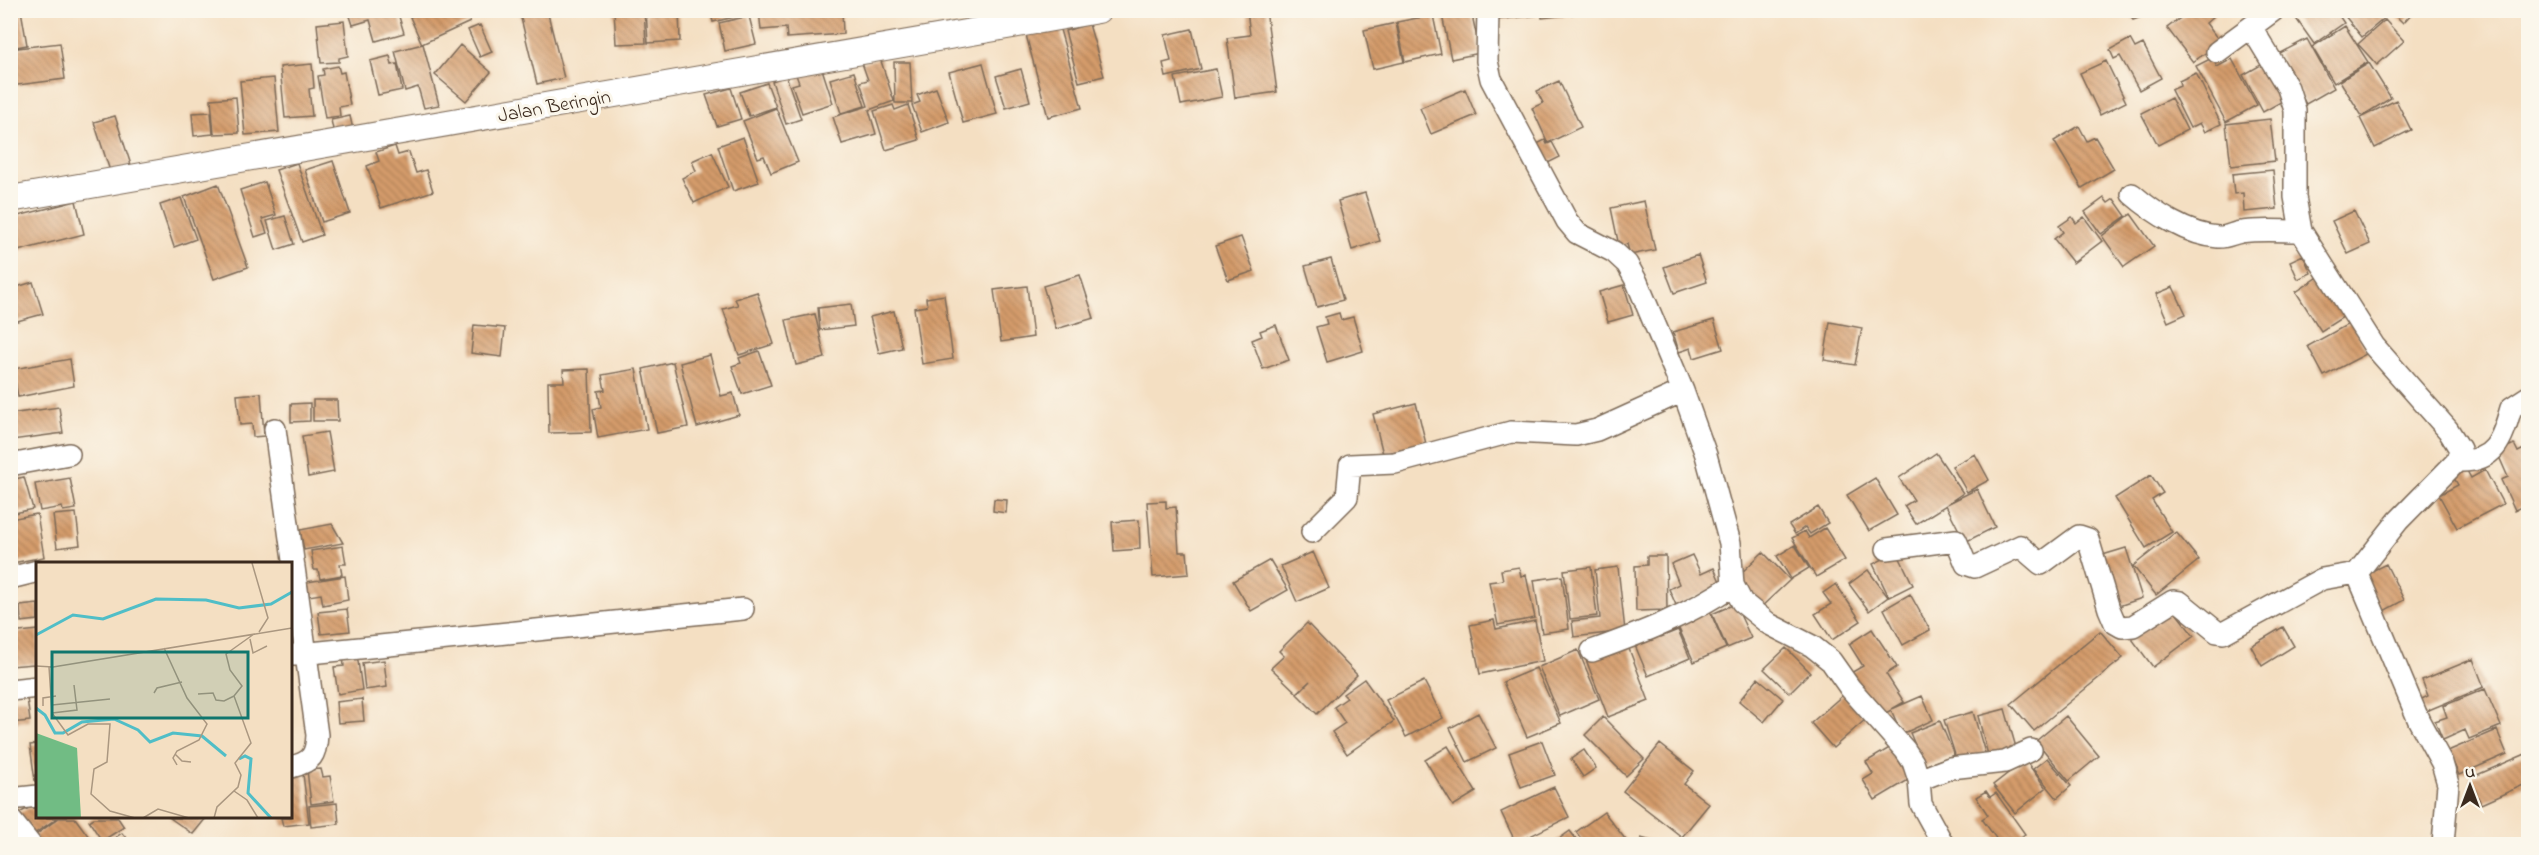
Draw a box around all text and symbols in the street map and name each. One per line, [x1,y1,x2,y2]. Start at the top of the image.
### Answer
street label: Jalan Beringin [496,83,613,133]
inset map [36,562,292,819]
north arrow [2440,756,2500,816]
text: U [2465,761,2475,785]

